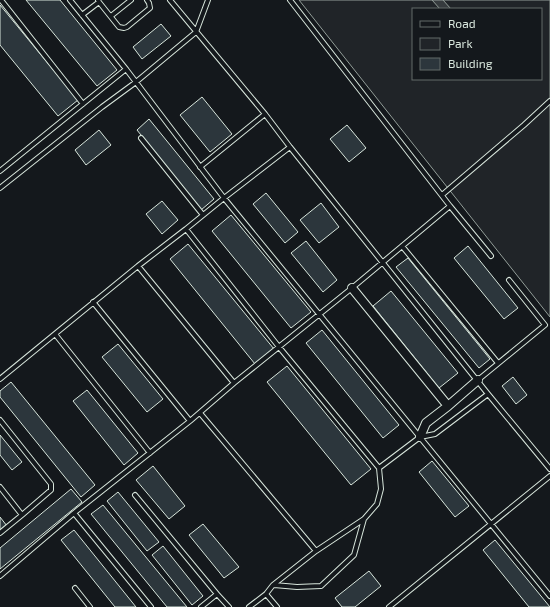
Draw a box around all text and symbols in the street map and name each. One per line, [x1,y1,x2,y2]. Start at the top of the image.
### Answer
legend [412,8,542,80]
text: Road [448,16,476,30]
text: Park [448,36,473,50]
text: Building [448,56,493,70]

